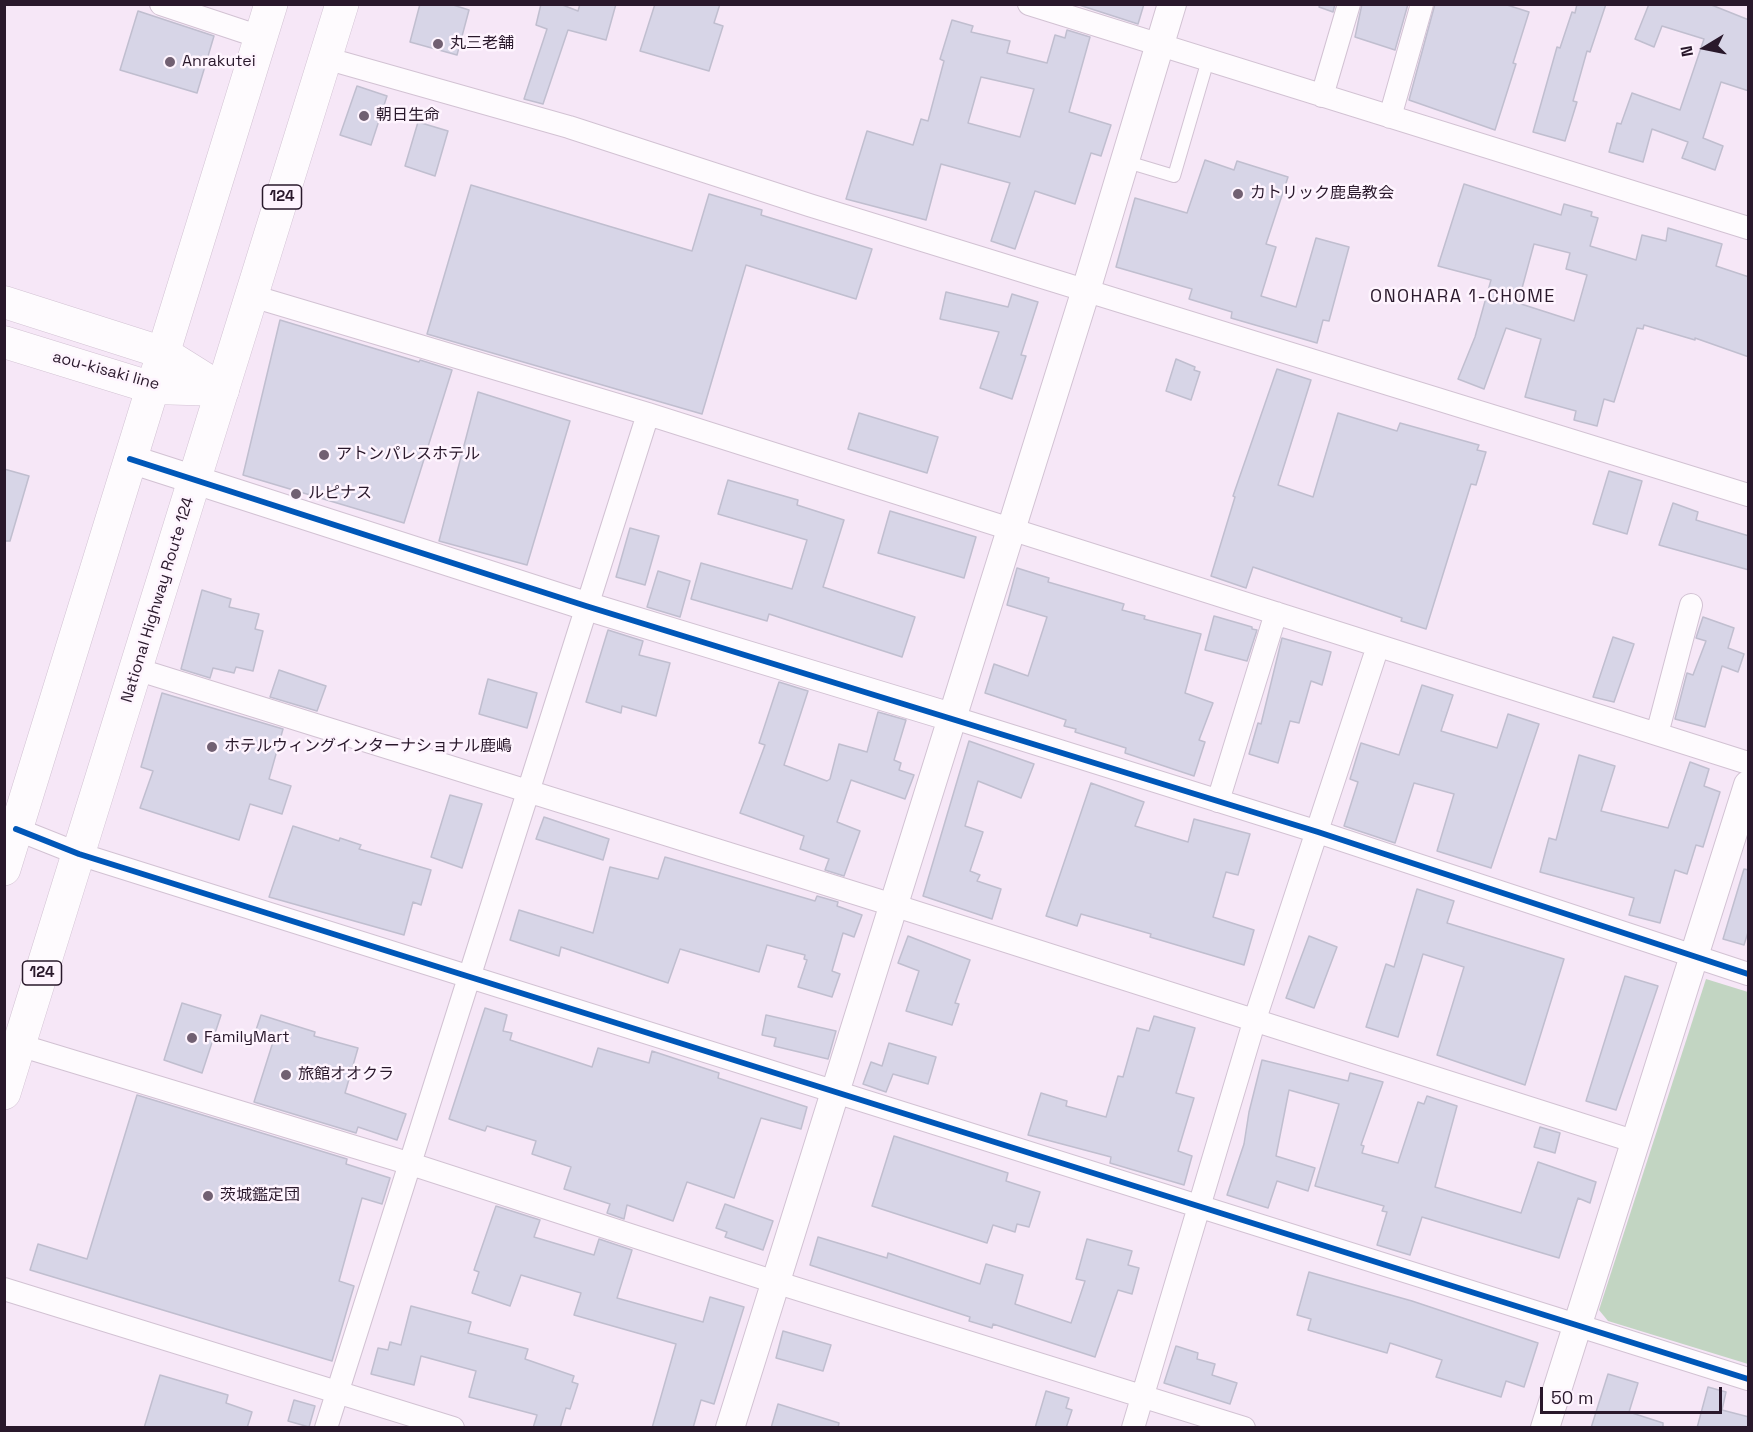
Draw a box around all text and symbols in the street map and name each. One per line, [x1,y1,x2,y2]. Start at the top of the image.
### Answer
north arrow [1675,18,1735,78]
place label: 丸三老舗 [450,34,514,54]
marker: 丸三老舗 [431,37,445,51]
text: N [1676,44,1698,58]
place label: Anrakutei [182,52,256,72]
marker: Anrakutei [163,55,177,69]
place label: 朝日生命 [376,106,440,126]
marker: 朝日生命 [357,109,371,123]
place label: カトリック鹿島教会 [1250,184,1394,204]
road number: 124 [262,185,302,209]
marker: カトリック鹿島教会 [1231,187,1245,201]
district label: ONOHARA 1-CHOME [1370,286,1556,308]
street label: aou-kisaki line [50,348,162,394]
place label: アトンパレスホテル [336,445,480,465]
marker: アトンパレスホテル [317,448,331,462]
place label: ルピナス [308,484,372,504]
marker: ルピナス [289,487,303,501]
street label: National Highway Route 124 [118,495,198,705]
place label: ホテルウィングインターナショナル鹿嶋 [224,737,512,757]
marker: ホテルウィングインターナショナル鹿嶋 [205,740,219,754]
road number: 124 [22,961,62,985]
place label: FamilyMart [204,1028,290,1048]
marker: FamilyMart [185,1031,199,1045]
place label: 旅館オオクラ [298,1065,394,1085]
marker: 旅館オオクラ [279,1068,293,1082]
place label: 茨城鑑定団 [220,1186,300,1206]
marker: 茨城鑑定団 [201,1189,215,1203]
scale bar [1543,1375,1724,1413]
text: 50 m [1551,1386,1593,1409]

